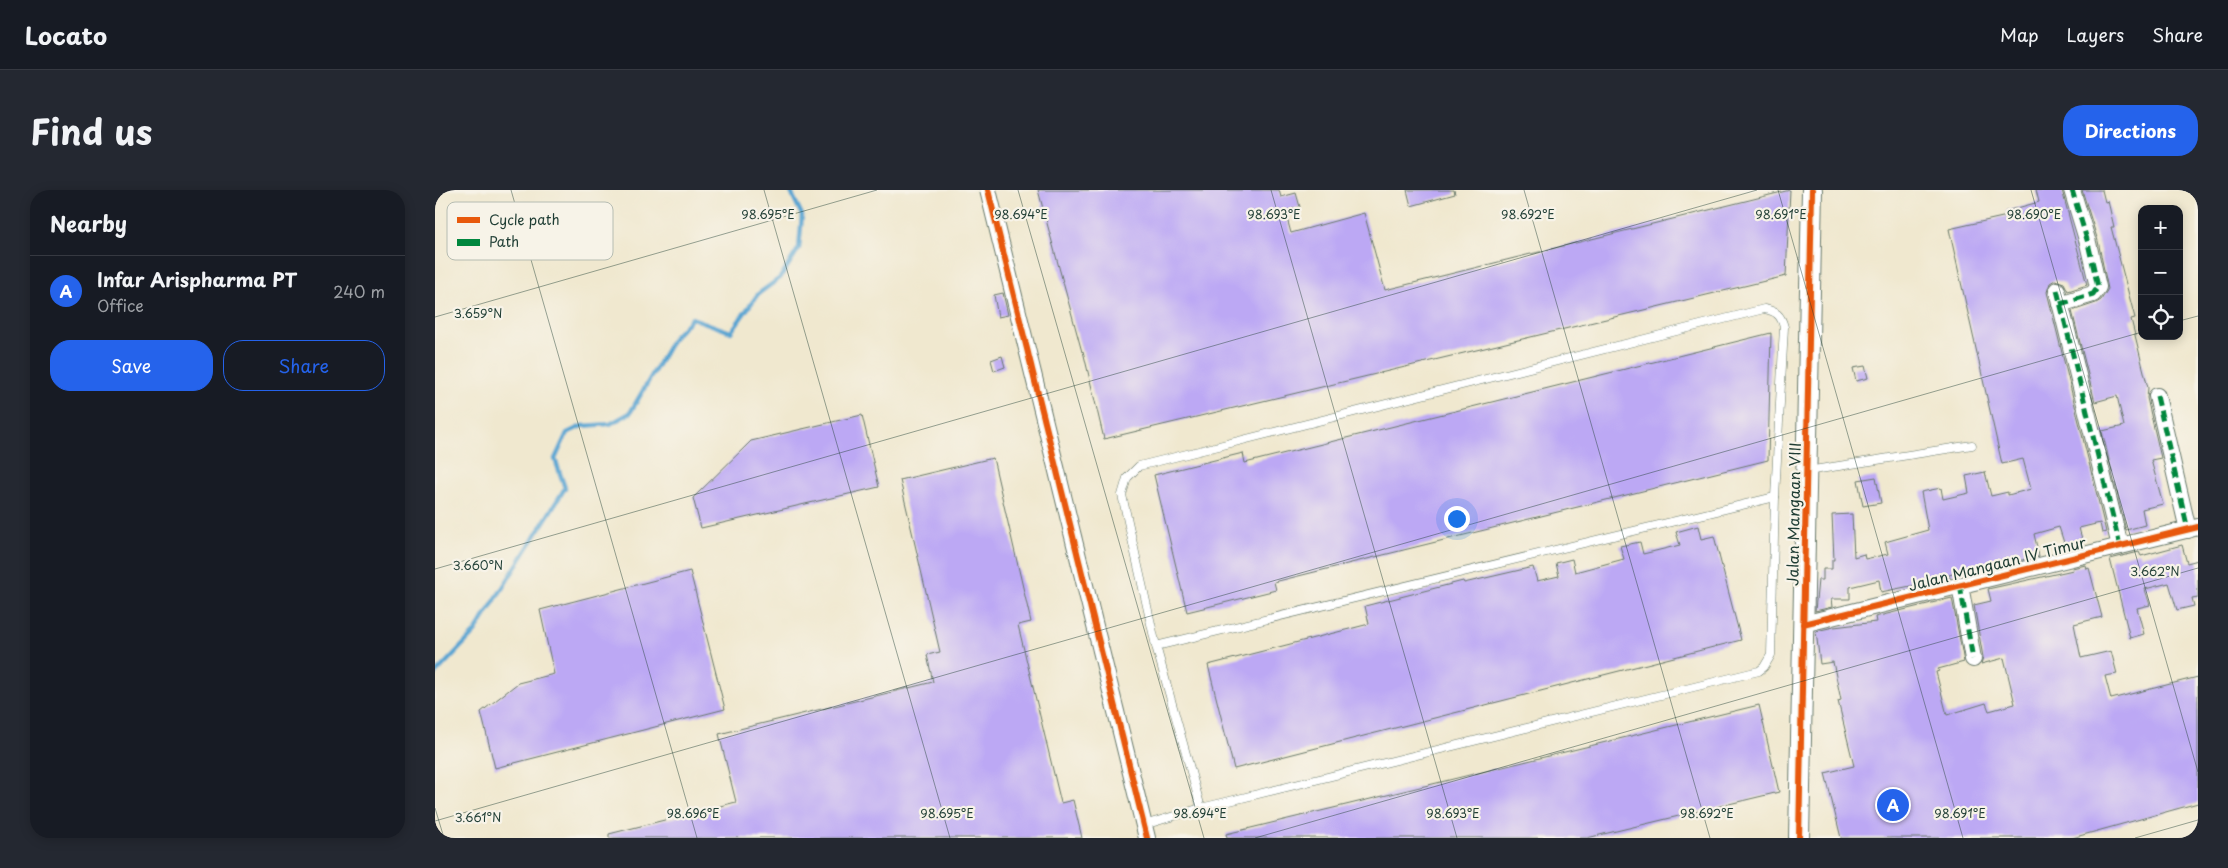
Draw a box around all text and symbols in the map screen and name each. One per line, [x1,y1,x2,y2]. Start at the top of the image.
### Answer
text: Locato [25,17,107,53]
text: Map [2000,21,2039,48]
text: Layers [2067,21,2124,48]
text: Share [2152,21,2203,48]
text: Find us [30,104,152,157]
button: Directions [2063,105,2198,156]
legend [447,202,613,260]
text: 98.695°E [741,205,795,223]
text: 98.694°E [994,205,1048,223]
text: 98.693°E [1247,205,1301,223]
text: 98.692°E [1501,205,1555,223]
text: 98.691°E [1755,205,1807,223]
text: 98.690°E [2007,205,2061,223]
map controls [2138,205,2183,340]
button: + [2138,205,2183,250]
text: Nearby [50,207,127,239]
text: Cycle path [489,209,560,230]
text: Path [489,231,519,252]
button: − [2138,250,2183,295]
text: Infar Arispharma PT [97,265,297,293]
text: A [60,279,72,303]
text: 240 m [333,279,385,303]
text: Office [97,293,144,317]
button: locate [2138,295,2183,340]
text: 3.659°N [454,304,502,322]
button: Save [50,340,213,391]
button: Share [223,340,385,391]
street label: Jalan Mangaan VIII [1780,442,1806,586]
your location [1444,506,1470,532]
street label: Jalan Mangaan IV Timur [1906,530,2088,596]
text: 3.660°N [453,556,503,574]
text: 3.662°N [2130,562,2180,580]
pin: A [1877,786,1909,824]
text: 98.696°E [666,804,720,822]
text: 98.695°E [920,804,974,822]
text: 98.694°E [1173,804,1227,822]
text: 98.693°E [1426,804,1480,822]
text: 98.692°E [1680,804,1734,822]
text: 98.691°E [1934,804,1986,822]
text: 3.661°N [455,808,501,826]

